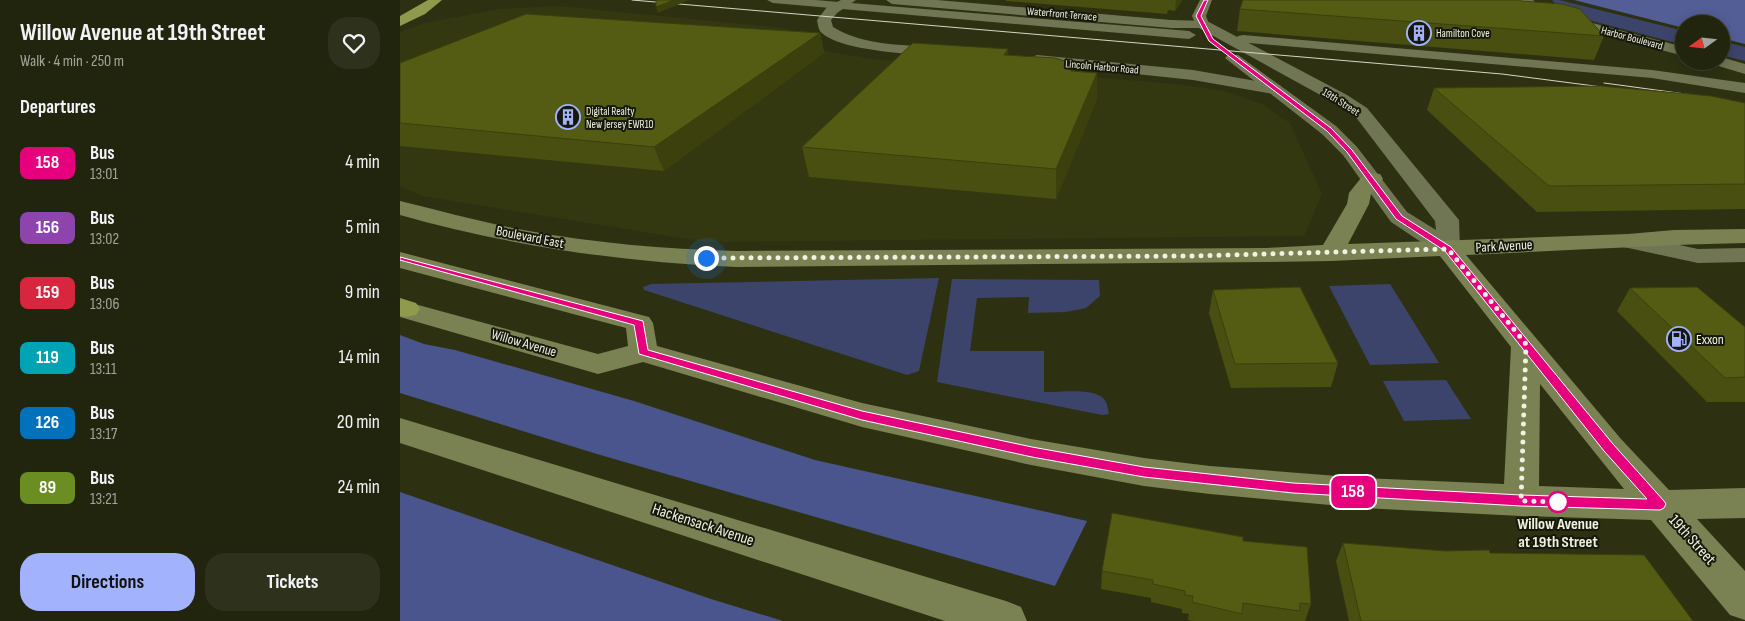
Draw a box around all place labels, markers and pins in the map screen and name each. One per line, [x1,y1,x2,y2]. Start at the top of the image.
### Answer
building icon: Hamilton Cove [1406,20,1432,46]
place label: Hamilton Cove [1436,27,1490,40]
building icon: Digital Realty New Jersey EWR10 [555,104,581,130]
place label: Digital Realty New Jersey EWR10 [586,105,654,131]
fuel station icon: Exxon [1666,326,1692,352]
place label: Exxon [1696,331,1724,348]
marker: Willow Avenue at 19th Street [1547,491,1569,513]
place label: Willow Avenue at 19th Street [1517,515,1599,552]

